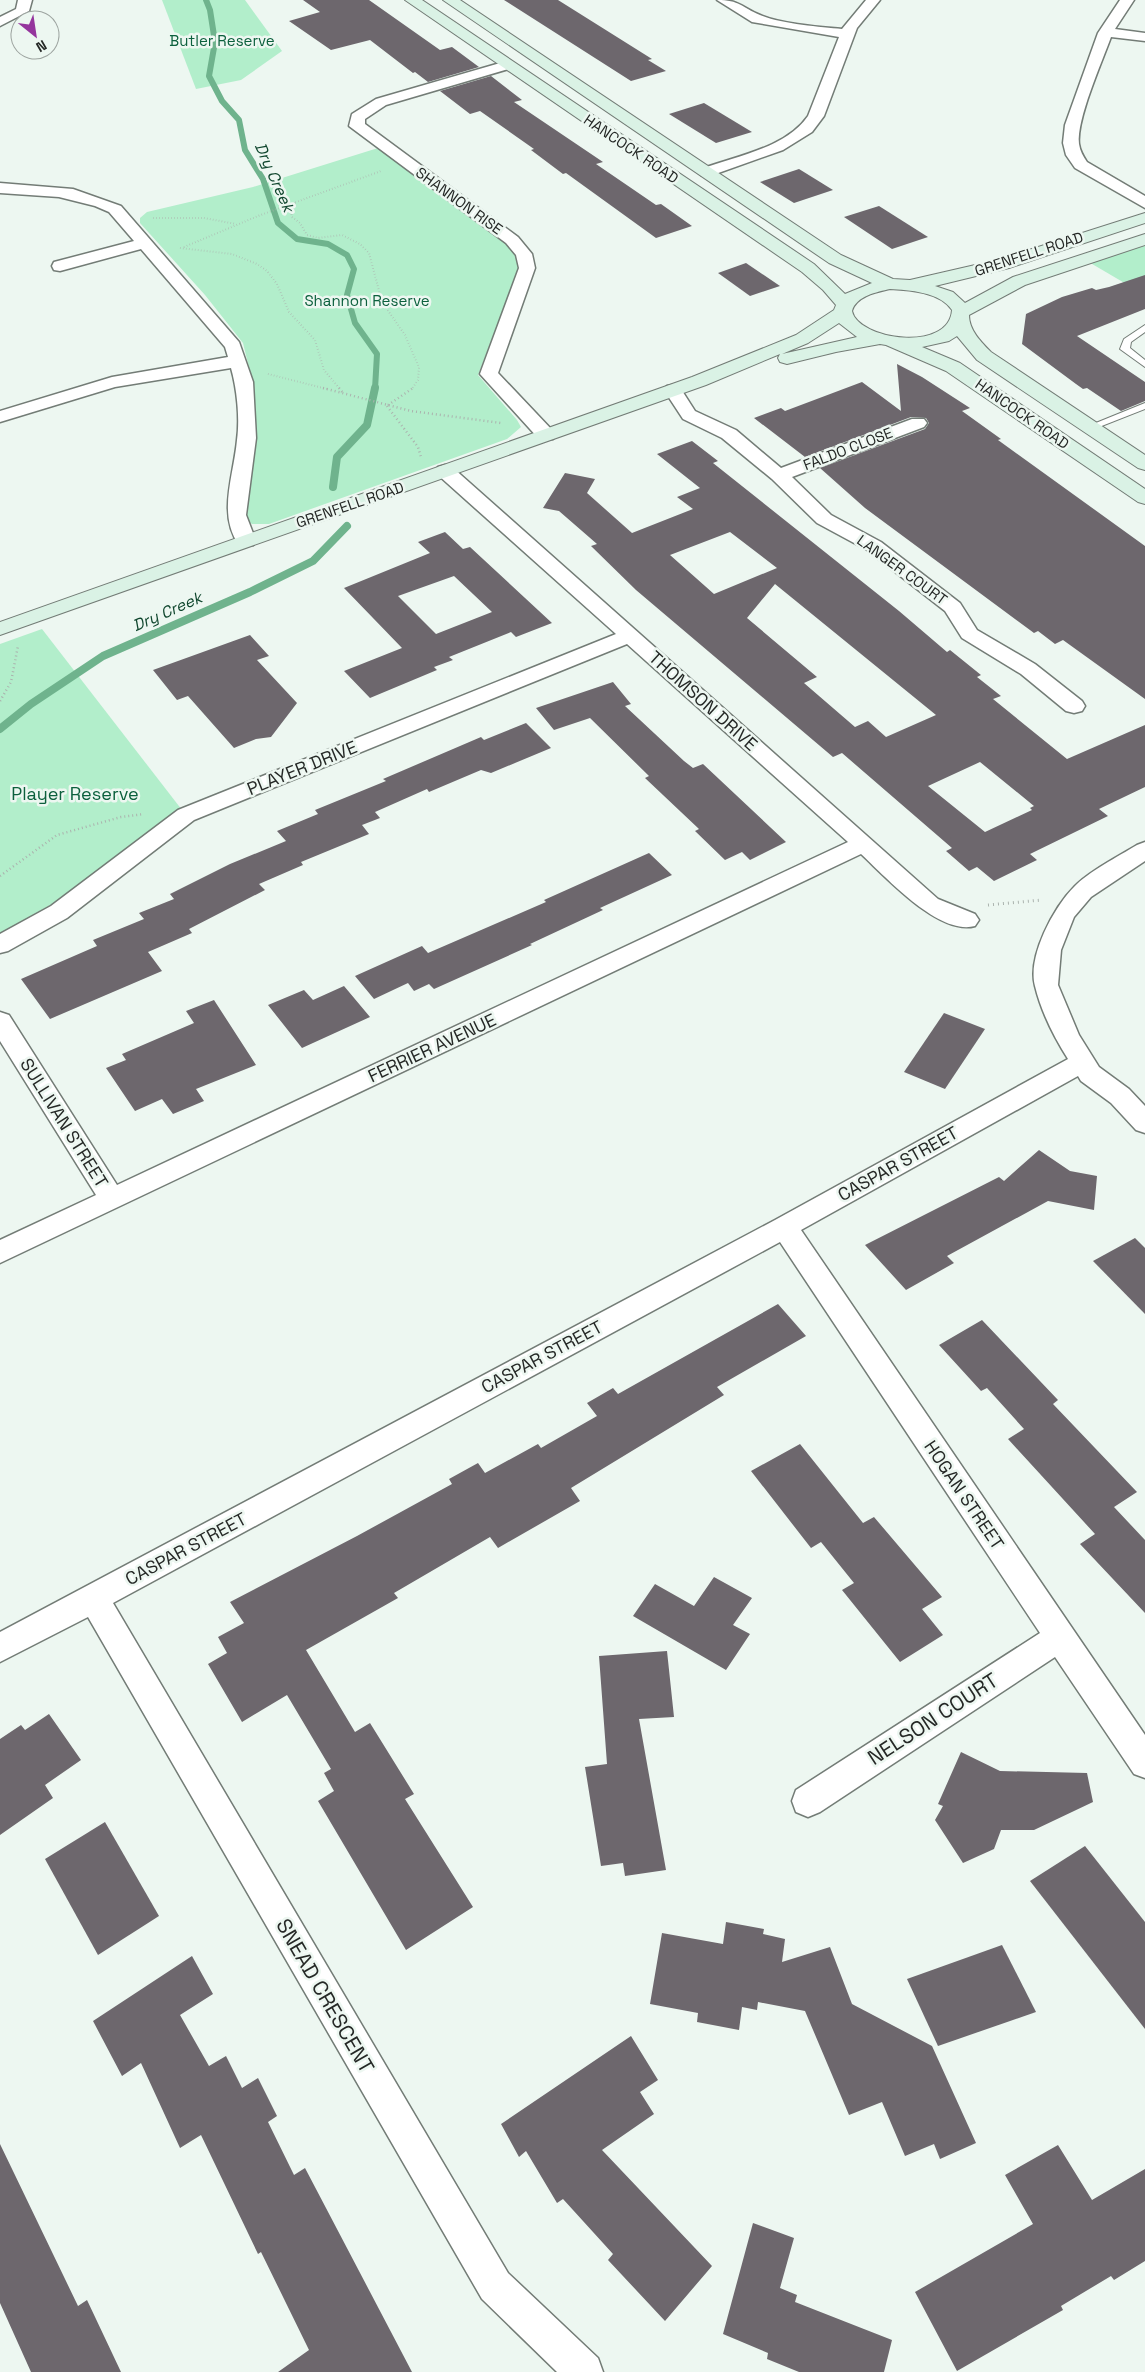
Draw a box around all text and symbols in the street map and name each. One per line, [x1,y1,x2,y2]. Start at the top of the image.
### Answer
north arrow [10,10,60,60]
park label: Butler Reserve [169,31,275,50]
text: N [33,36,50,56]
street label: HANCOCK ROAD [580,110,682,187]
water label: Dry Creek [250,139,300,218]
street label: SHANNON RISE [412,163,507,239]
street label: GRENFELL ROAD [972,227,1086,280]
park label: Shannon Reserve [304,291,430,310]
street label: HANCOCK ROAD [972,374,1073,453]
street label: FALDO CLOSE [800,423,895,474]
street label: GRENFELL ROAD [293,477,406,532]
street label: LANGER COURT [853,530,951,609]
water label: Dry Creek [129,586,208,636]
street label: THOMSON DRIVE [644,646,763,756]
street label: PLAYER DRIVE [243,735,360,800]
park label: Player Reserve [11,782,139,805]
street label: FERRIER AVENUE [364,1008,499,1087]
street label: SULLIVAN STREET [15,1054,114,1192]
street label: CASPAR STREET [834,1121,962,1206]
street label: CASPAR STREET [477,1315,607,1398]
street label: HOGAN STREET [919,1436,1010,1554]
street label: CASPAR STREET [121,1507,251,1590]
street label: NELSON COURT [862,1666,1003,1771]
street label: SNEAD CRESCENT [270,1914,381,2078]

